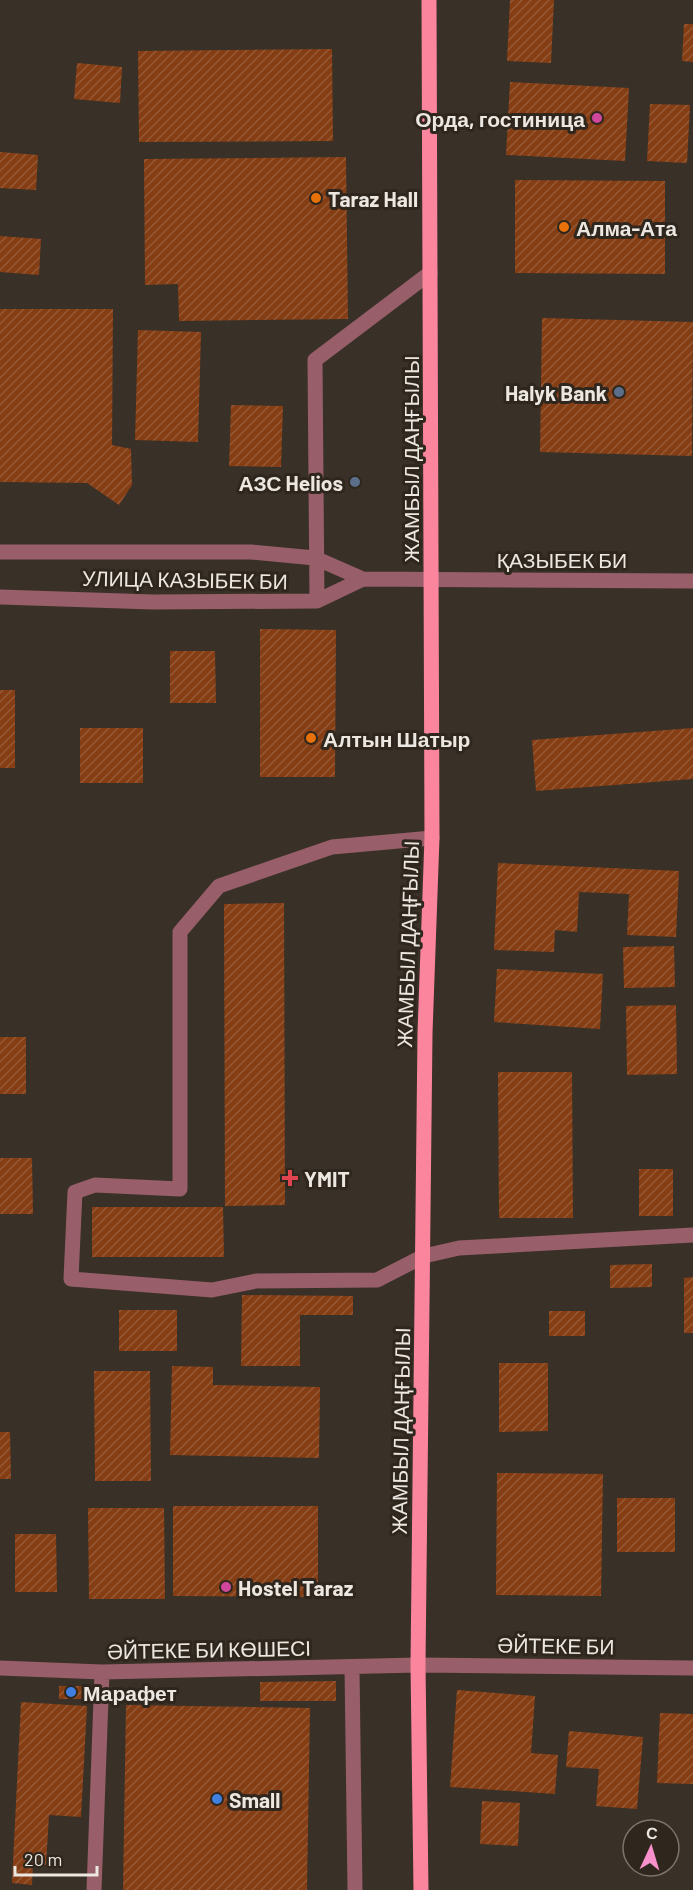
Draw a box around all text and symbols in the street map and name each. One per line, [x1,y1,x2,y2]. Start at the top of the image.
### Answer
place label: Орда, гостиница [415,106,585,131]
marker: Орда, гостиница [590,111,604,125]
place label: Taraz Hall [328,186,418,211]
marker: Taraz Hall [309,191,323,205]
place label: Алма-Ата [576,215,677,240]
marker: Алма-Ата [557,220,571,234]
street label: ЖАМБЫЛ ДАҢҒЫЛЫ [398,356,423,562]
place label: Halyk Bank [505,380,607,405]
marker: Halyk Bank [612,385,626,399]
place label: АЗС Helios [238,470,343,495]
marker: АЗС Helios [348,475,362,489]
street label: ҚАЗЫБЕК БИ [497,547,627,572]
street label: УЛИЦА КАЗЫБЕК БИ [82,565,288,593]
place label: Алтын Шатыр [323,726,470,751]
marker: Алтын Шатыр [304,731,318,745]
street label: ЖАМБЫЛ ДАҢҒЫЛЫ [391,840,423,1048]
place label: YMIT [304,1166,350,1191]
marker: YMIT [281,1169,299,1187]
street label: ЖАМБЫЛ ДАҢҒЫЛЫ [386,1327,414,1535]
place label: Hostel Taraz [238,1575,354,1600]
marker: Hostel Taraz [219,1580,233,1594]
street label: ӘЙТЕКЕ БИ [497,1631,615,1659]
street label: ӘЙТЕКЕ БИ КӨШЕСІ [107,1635,311,1663]
place label: Марафет [83,1680,177,1705]
marker: Марафет [64,1685,78,1699]
place label: Small [229,1787,280,1812]
marker: Small [210,1792,224,1806]
north arrow [621,1818,681,1878]
text: С [646,1823,659,1842]
scale bar [15,1839,98,1877]
text: 20 m [24,1848,62,1870]

